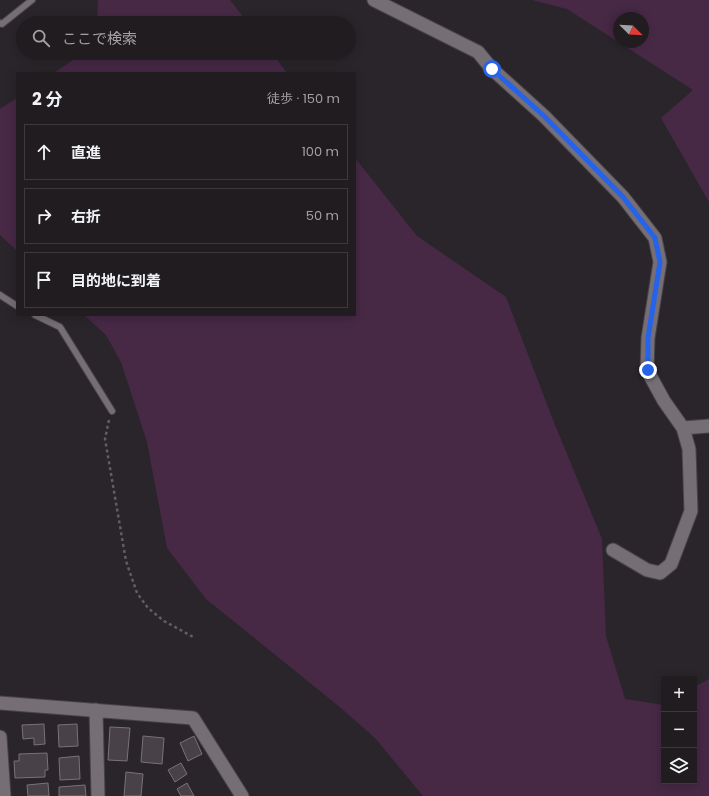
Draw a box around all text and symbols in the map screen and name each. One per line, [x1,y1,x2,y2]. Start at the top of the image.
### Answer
north arrow [613,12,649,48]
search box [16,16,356,60]
icon: search [30,27,52,49]
text: ここで検索 [62,28,137,49]
route start [483,60,501,78]
text: 2 分 [32,87,62,111]
text: 徒歩 · 150 m [267,89,340,108]
icon: ahead [33,141,55,163]
text: 直進 [71,142,101,163]
text: 100 m [302,142,339,161]
icon: right [33,205,55,227]
text: 右折 [71,206,101,227]
text: 50 m [306,206,339,225]
icon: arrive [33,269,55,291]
text: 目的地に到着 [71,270,161,291]
route end [639,361,657,379]
map controls [661,676,697,784]
button: + [661,676,697,712]
button: − [661,712,697,748]
button: layers [661,748,697,784]

